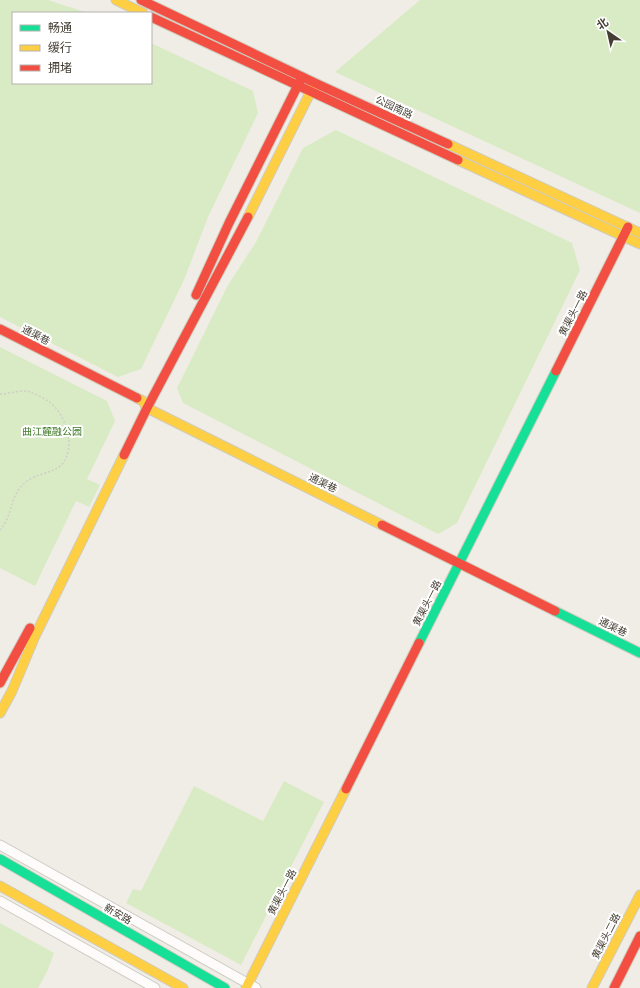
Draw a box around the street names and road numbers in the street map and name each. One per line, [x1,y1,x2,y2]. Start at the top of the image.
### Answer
street label: 公园南路 [374,94,414,120]
street label: 黄渠头一路 [557,288,589,338]
street label: 通渠巷 [20,323,52,347]
street label: 通渠巷 [307,471,339,495]
street label: 黄渠头一路 [411,578,443,628]
street label: 通渠巷 [597,615,629,639]
street label: 黄渠头一路 [266,867,298,917]
street label: 新安路 [102,902,134,926]
street label: 黄渠头二路 [590,911,622,961]

